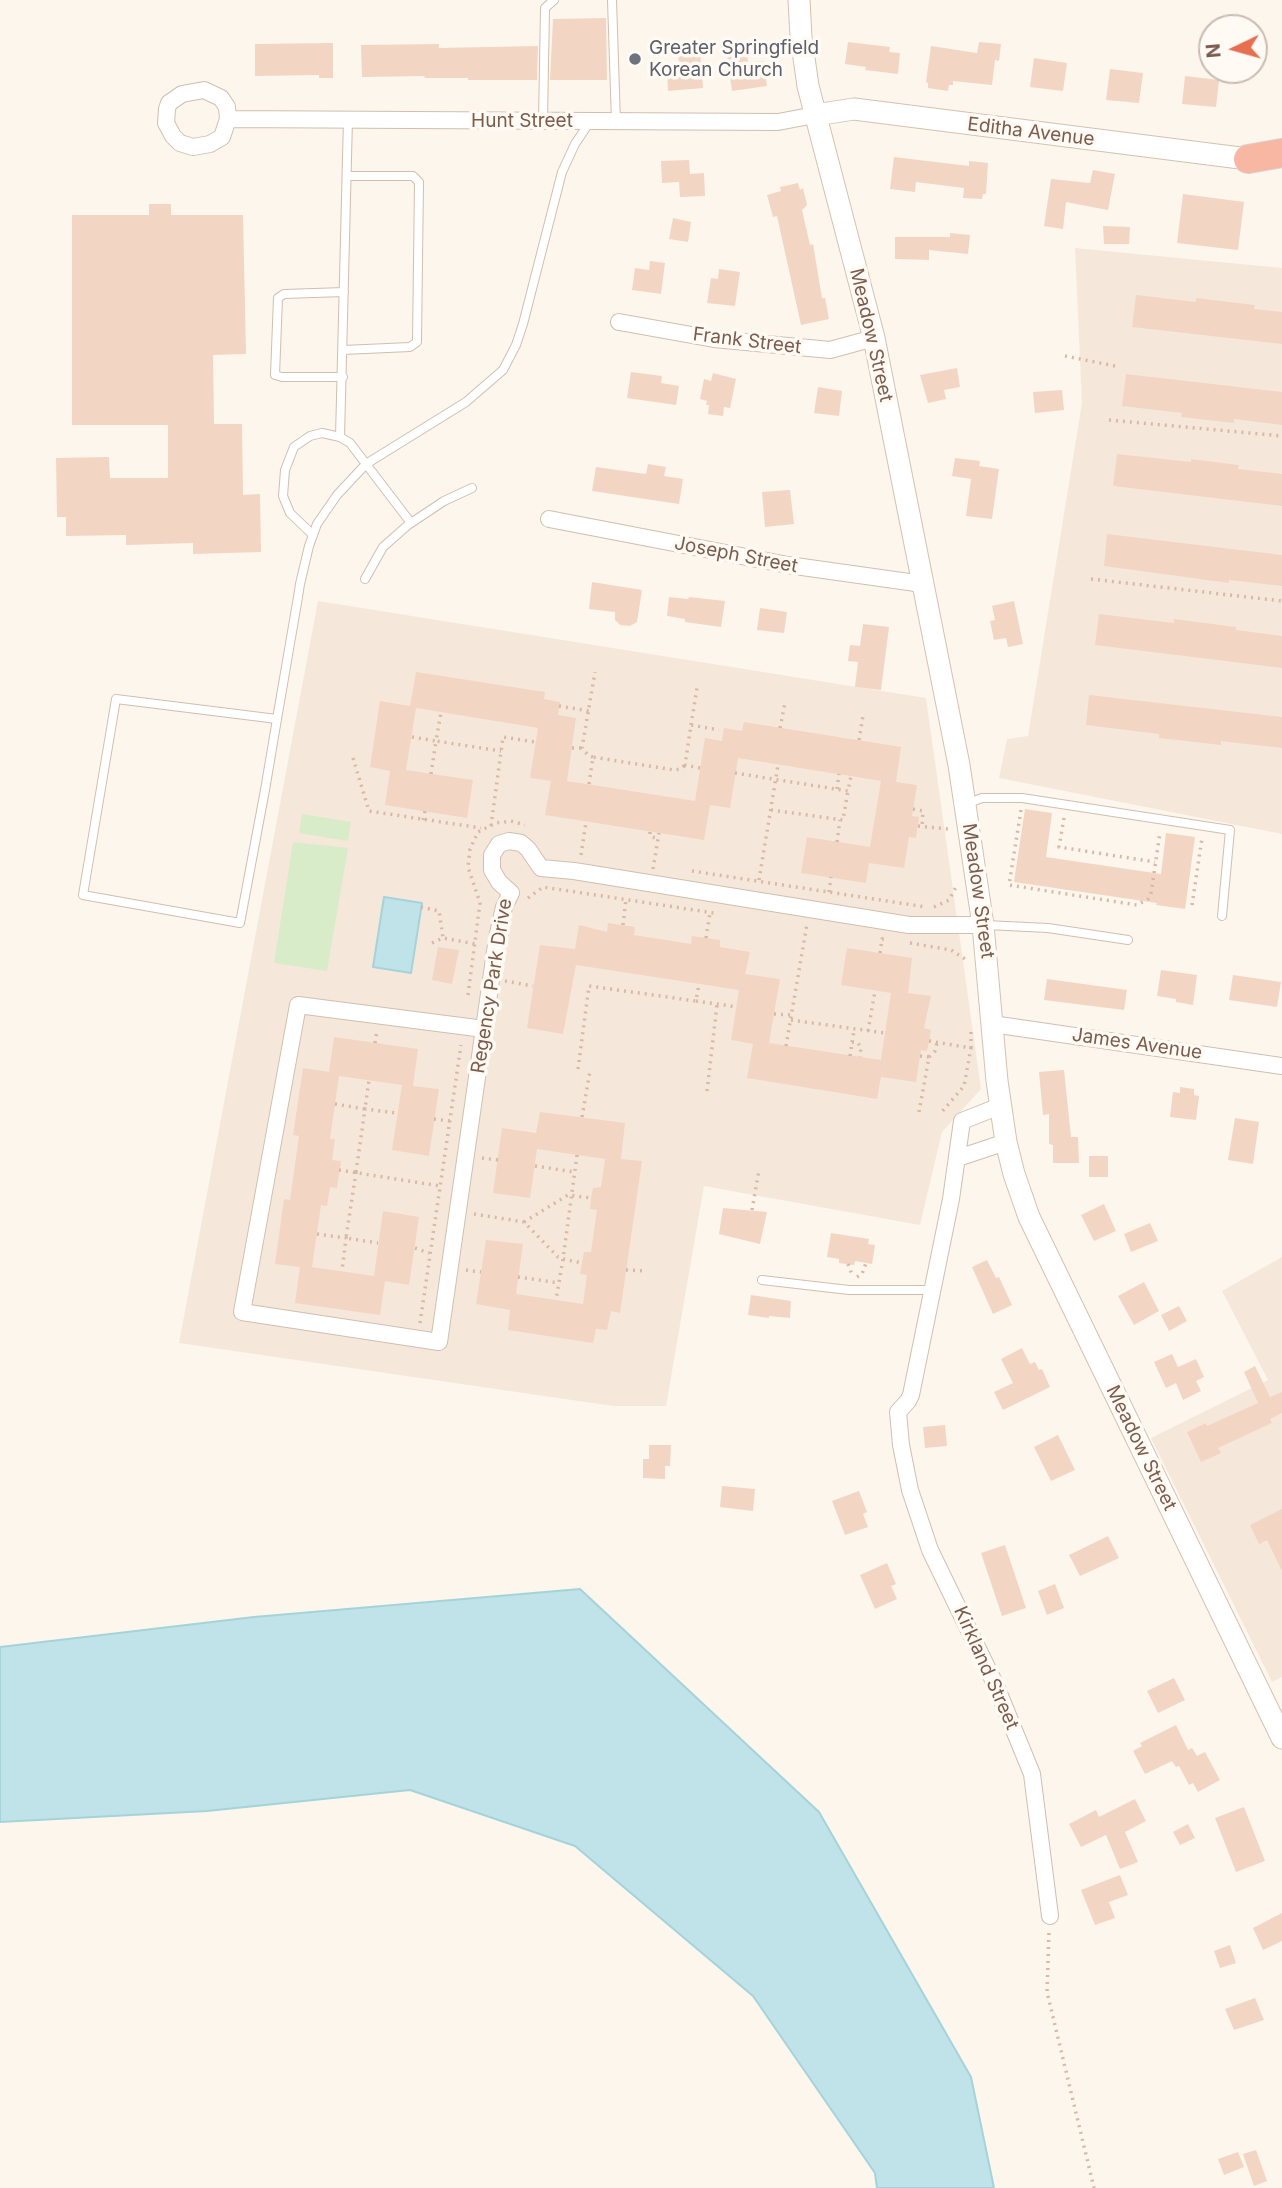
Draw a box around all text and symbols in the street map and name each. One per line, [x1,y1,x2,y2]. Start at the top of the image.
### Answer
north arrow [1198,14,1268,84]
place label: Greater Springfield Korean Church [649,37,819,81]
text: N [1201,42,1226,59]
marker: Greater Springfield Korean Church [627,51,643,67]
street label: Hunt Street [471,110,573,132]
street label: Editha Avenue [966,113,1096,151]
street label: Meadow Street [845,266,897,404]
street label: Frank Street [691,323,803,359]
street label: Joseph Street [672,532,800,578]
street label: Meadow Street [957,822,999,960]
street label: Regency Park Drive [467,897,517,1075]
street label: James Avenue [1070,1024,1204,1064]
street label: Meadow Street [1101,1382,1181,1514]
street label: Kirkland Street [949,1603,1023,1733]

